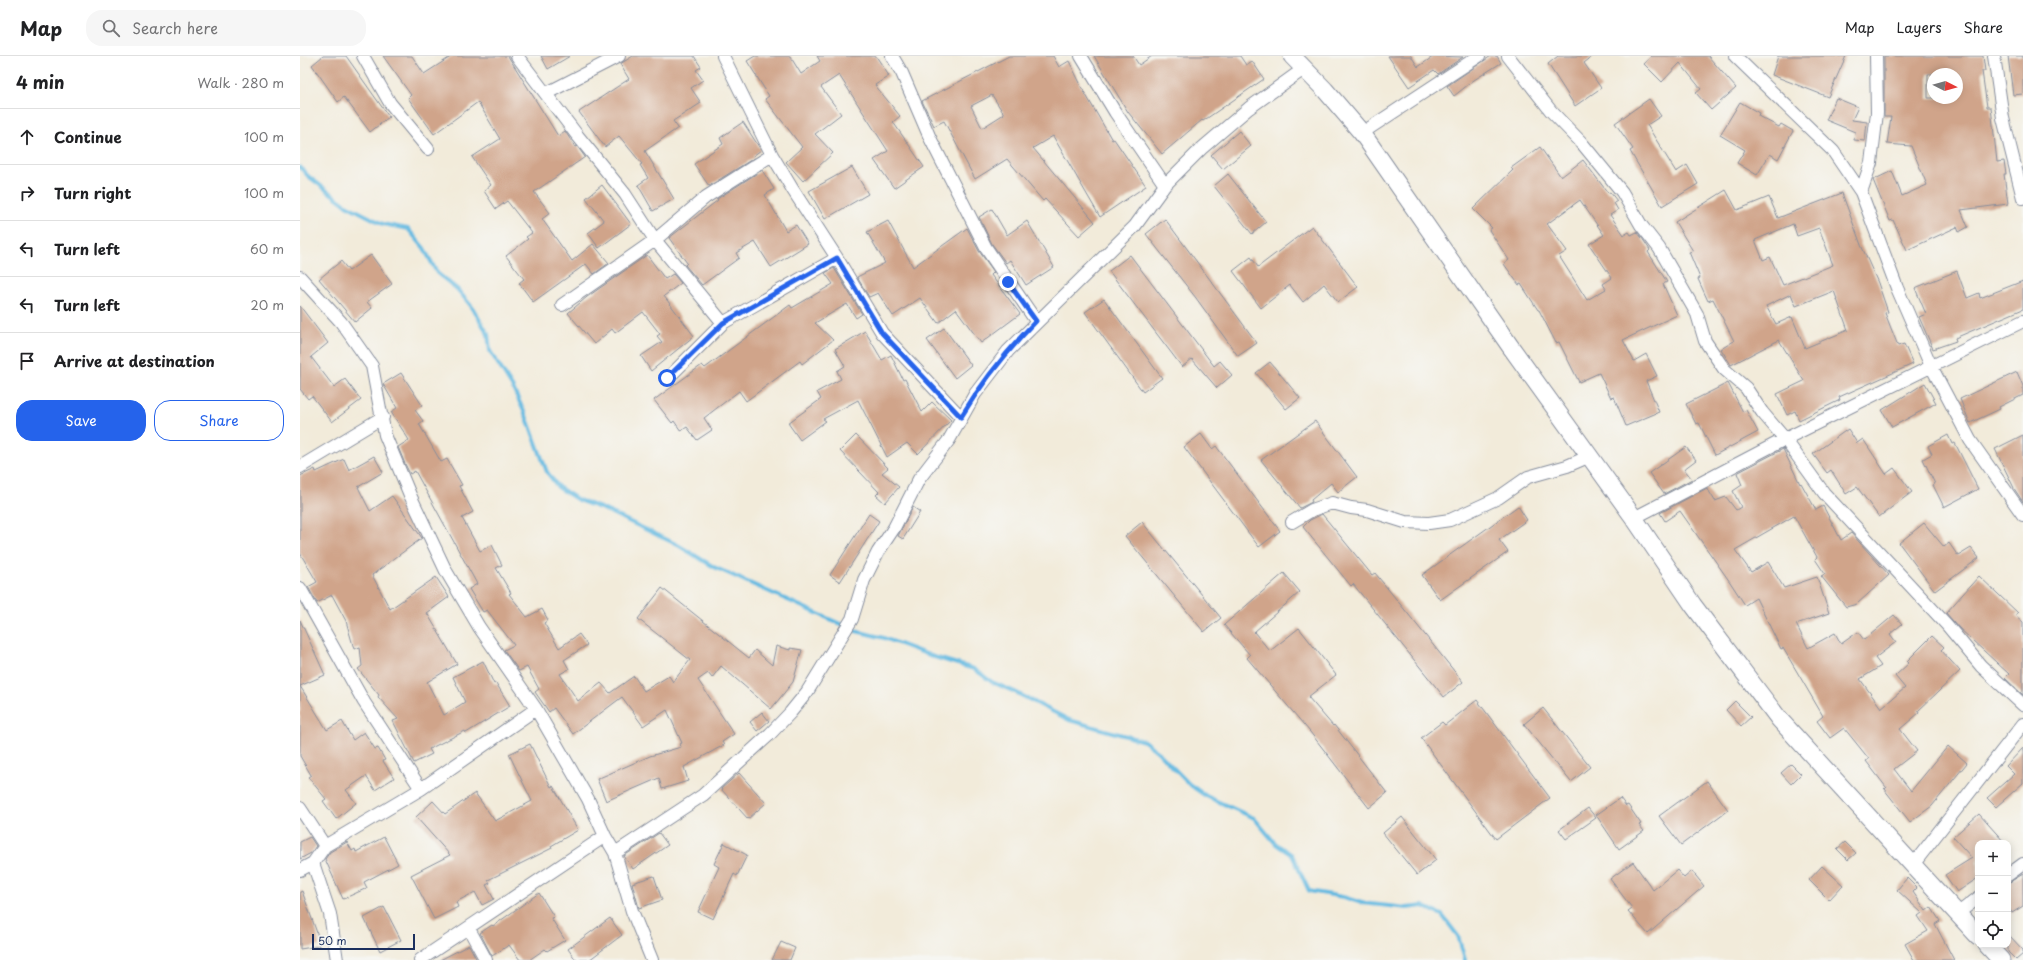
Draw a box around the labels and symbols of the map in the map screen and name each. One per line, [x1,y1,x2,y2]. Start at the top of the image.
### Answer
north arrow [1927,68,1963,104]
route end [999,273,1017,291]
route start [658,369,676,387]
scale bar [312,932,415,951]

